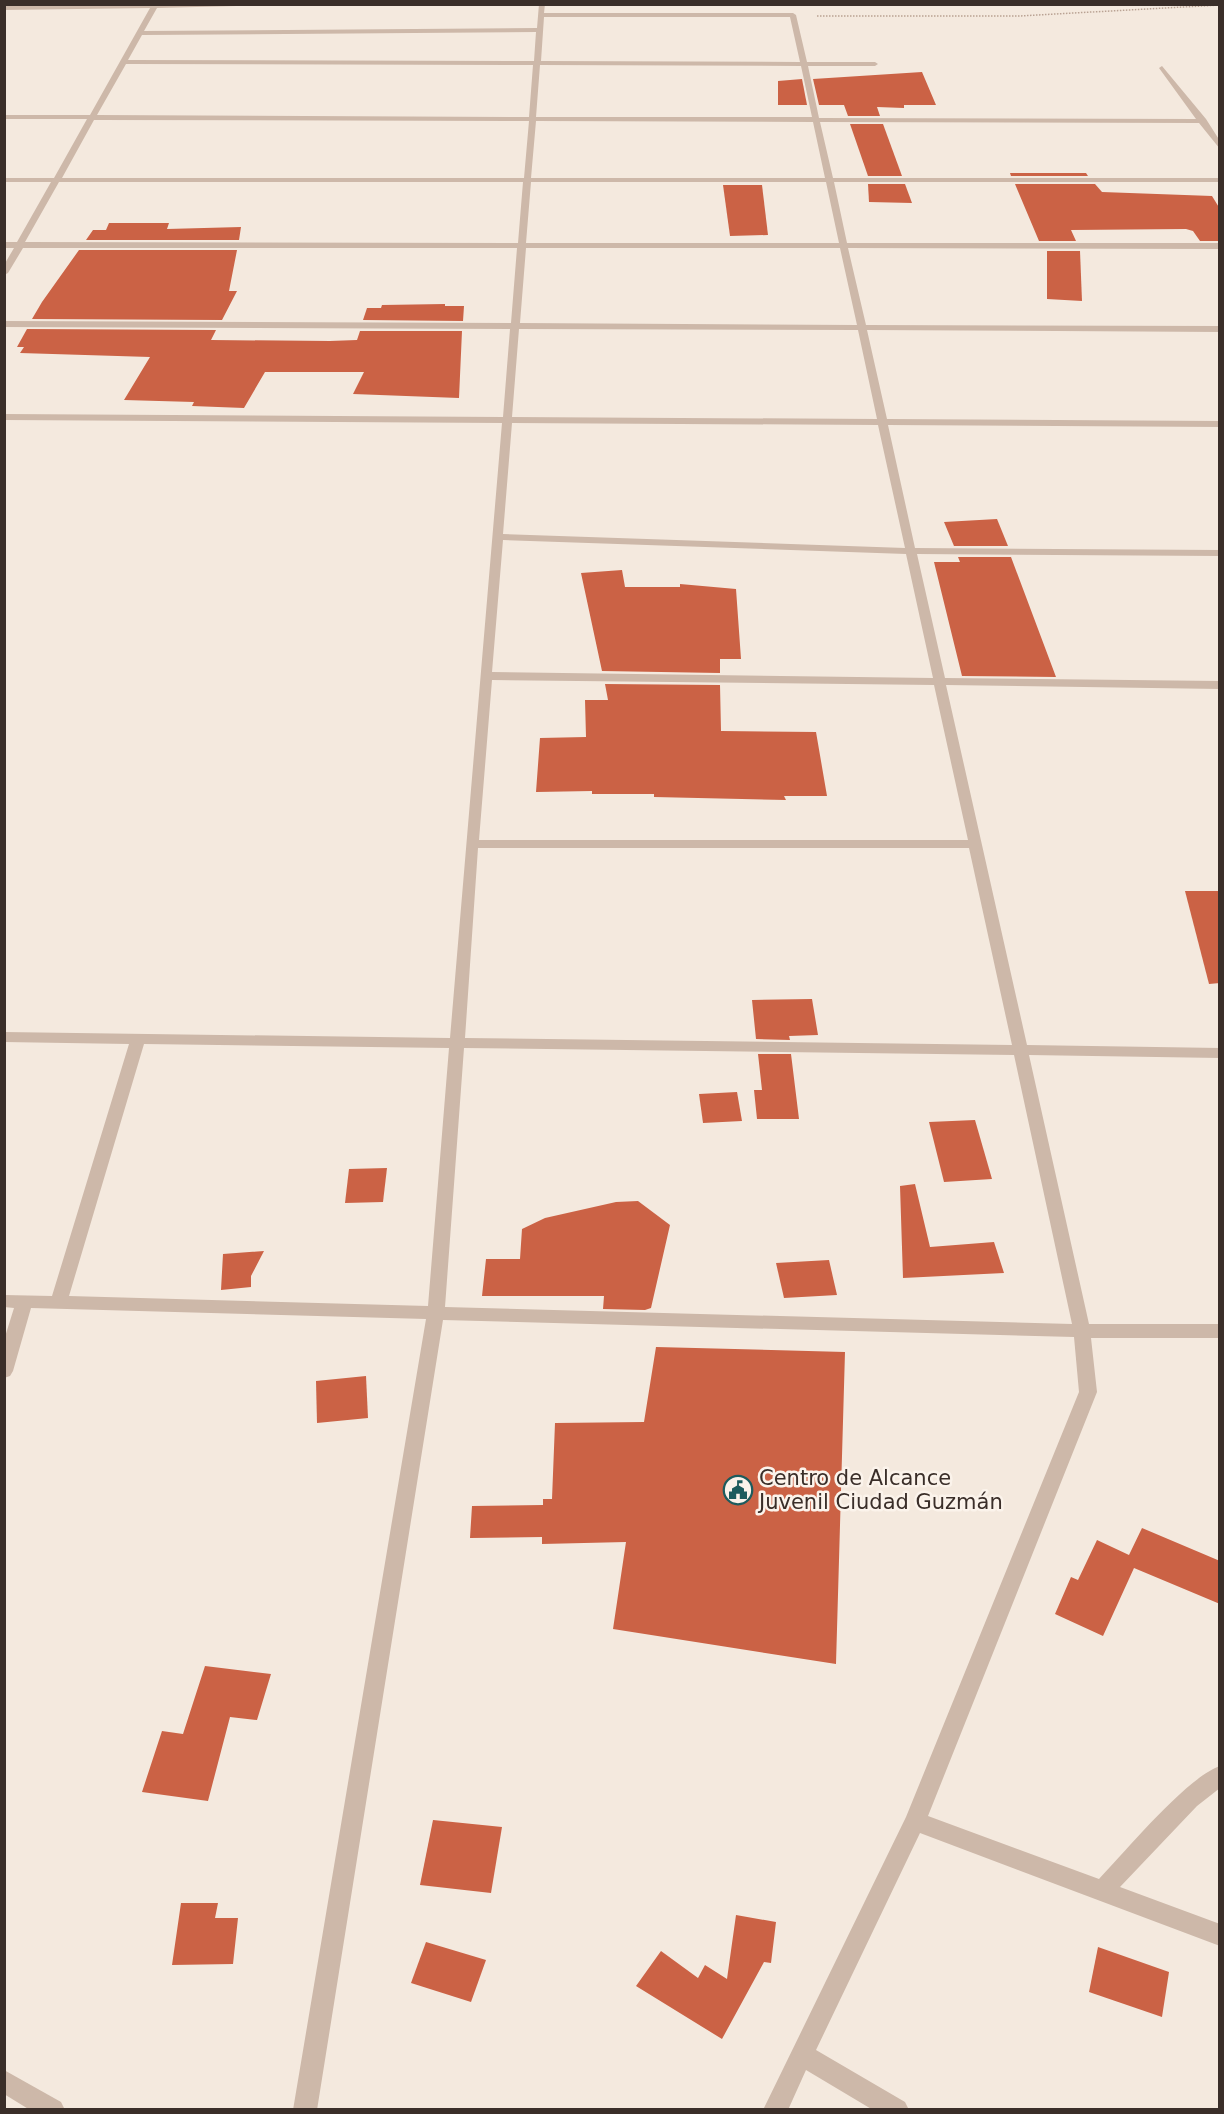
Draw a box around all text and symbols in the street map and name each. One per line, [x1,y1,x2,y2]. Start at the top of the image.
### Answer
place label: Centro de Alcance Juvenil Ciudad Guzmán [757,1466,1003,1514]
public building icon: Centro de Alcance Juvenil Ciudad Guzmán [722,1474,754,1506]

